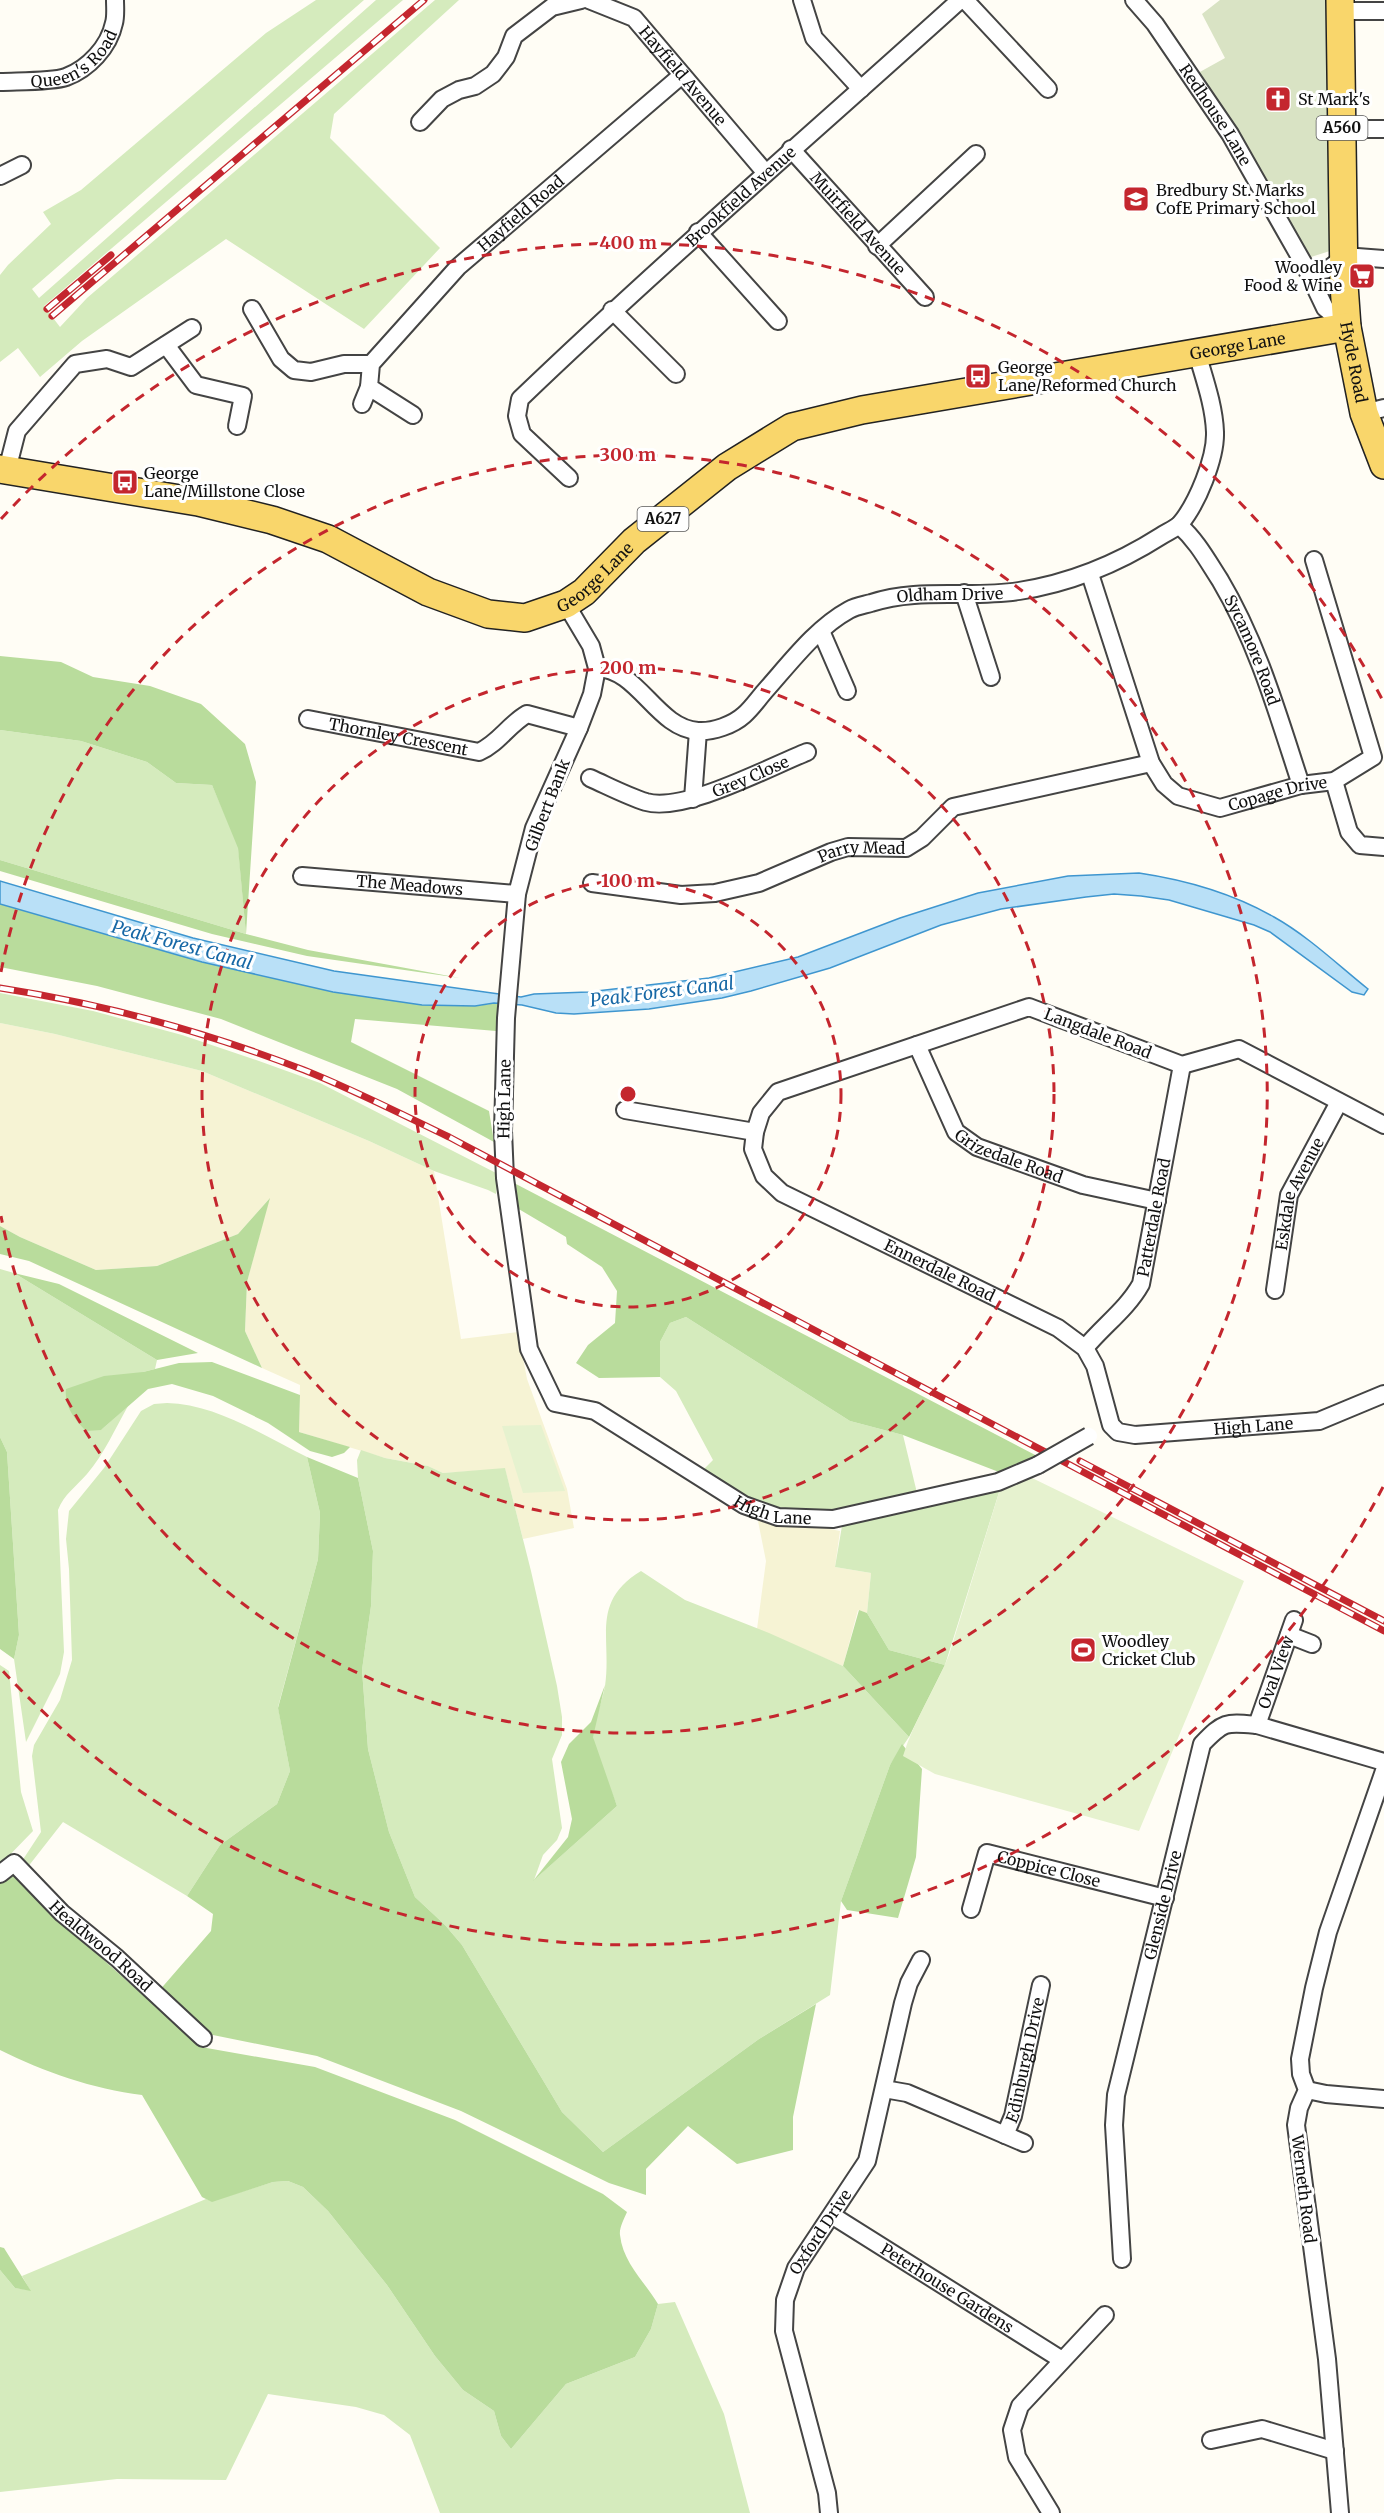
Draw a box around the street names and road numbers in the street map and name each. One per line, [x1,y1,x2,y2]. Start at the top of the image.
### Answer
street label: Hayfield Avenue [635,22,731,129]
street label: Queen's Road [30,26,121,91]
street label: Redhouse Lane [1175,60,1256,169]
road number: A560 [1316,116,1368,140]
street label: Brookfield Avenue [681,142,800,251]
street label: Muirfield Avenue [806,167,910,279]
street label: Hayfield Road [473,171,568,256]
street label: Hyde Road [1336,320,1372,405]
street label: George Lane [1188,328,1287,364]
road number: A627 [638,507,688,531]
street label: George Lane [554,538,637,616]
street label: Oldham Drive [896,583,1004,607]
street label: Sycamore Road [1220,591,1284,708]
street label: Thornley Crescent [327,713,470,760]
street label: Grey Close [709,751,792,801]
street label: Gilbert Bank [520,755,574,854]
street label: Copage Drive [1226,772,1328,815]
street label: Parry Mead [814,837,906,867]
street label: The Meadows [355,871,464,899]
street label: Langdale Road [1042,1003,1155,1063]
street label: High Lane [493,1059,515,1139]
street label: Grizedale Road [951,1124,1066,1187]
street label: Eskdale Avenue [1271,1134,1328,1252]
street label: Patterdale Road [1133,1156,1174,1278]
street label: Ennerdale Road [881,1235,999,1306]
street label: High Lane [1213,1413,1294,1439]
street label: High Lane [730,1491,812,1528]
street label: Oval View [1254,1633,1298,1711]
street label: Coppice Close [995,1846,1102,1891]
street label: Glenside Drive [1140,1848,1186,1962]
street label: Healdwood Road [45,1896,157,1996]
street label: Edinburgh Drive [1001,1995,1048,2126]
street label: Werneth Road [1287,2133,1321,2245]
street label: Oxford Drive [785,2185,855,2278]
street label: Peterhouse Gardens [877,2239,1017,2337]

